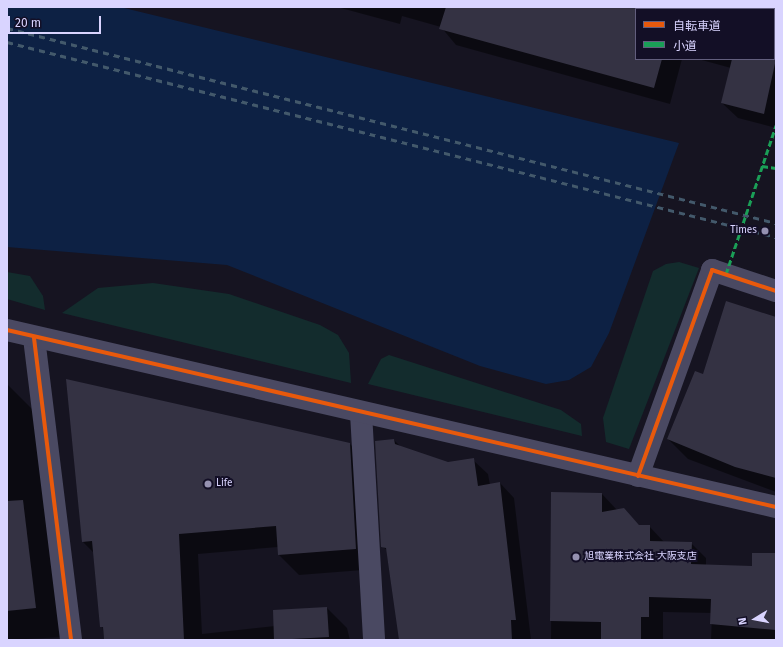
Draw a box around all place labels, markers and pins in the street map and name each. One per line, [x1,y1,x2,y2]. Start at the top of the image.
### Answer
place label: Times [730,225,757,237]
marker: Times [760,226,770,236]
place label: Life [216,478,232,490]
marker: Life [203,479,213,489]
place label: 旭電業株式会社 大阪支店 [584,551,697,563]
marker: 旭電業株式会社 大阪支店 [571,552,581,562]

